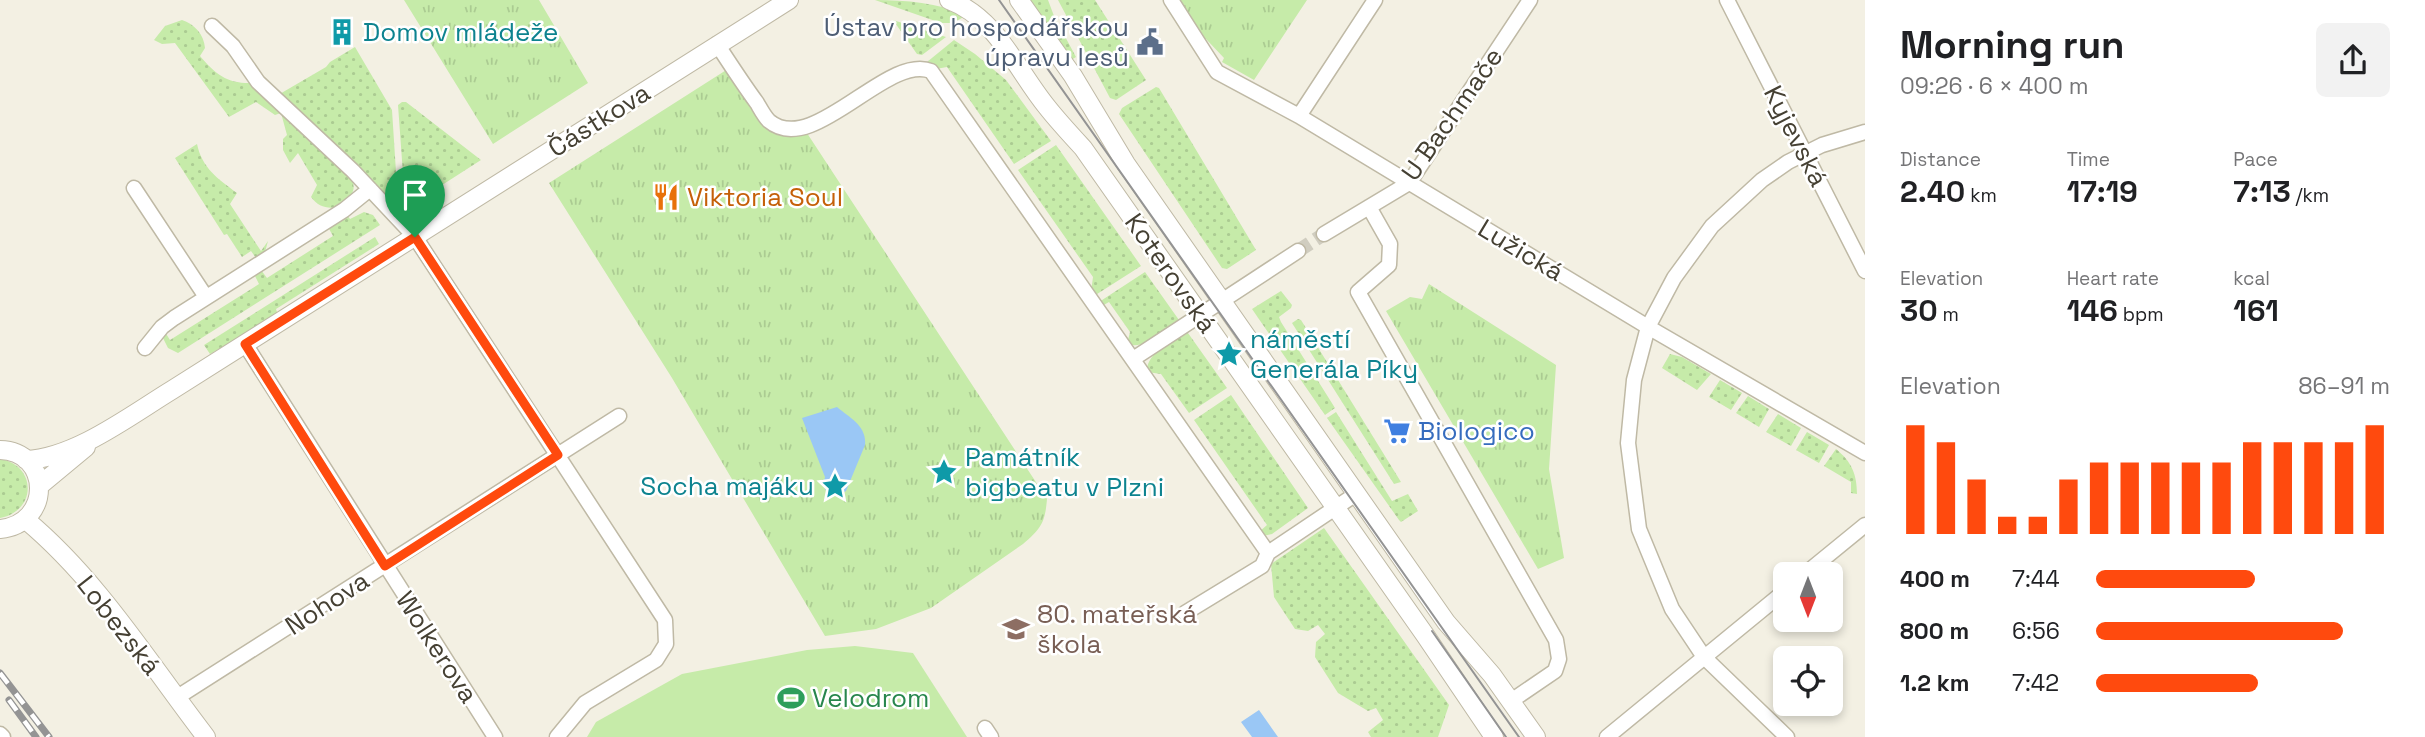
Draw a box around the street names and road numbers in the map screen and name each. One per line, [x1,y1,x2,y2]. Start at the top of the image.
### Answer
street label: U Bachmače [1394,41,1510,187]
street label: Částkova [542,75,657,165]
street label: Kyjevská [1756,80,1836,192]
street label: Koterovská [1117,206,1225,340]
street label: Lužická [1472,211,1570,289]
street label: Nohova [279,563,375,643]
street label: Lobezská [69,568,169,682]
street label: Wolkerova [388,585,486,710]

